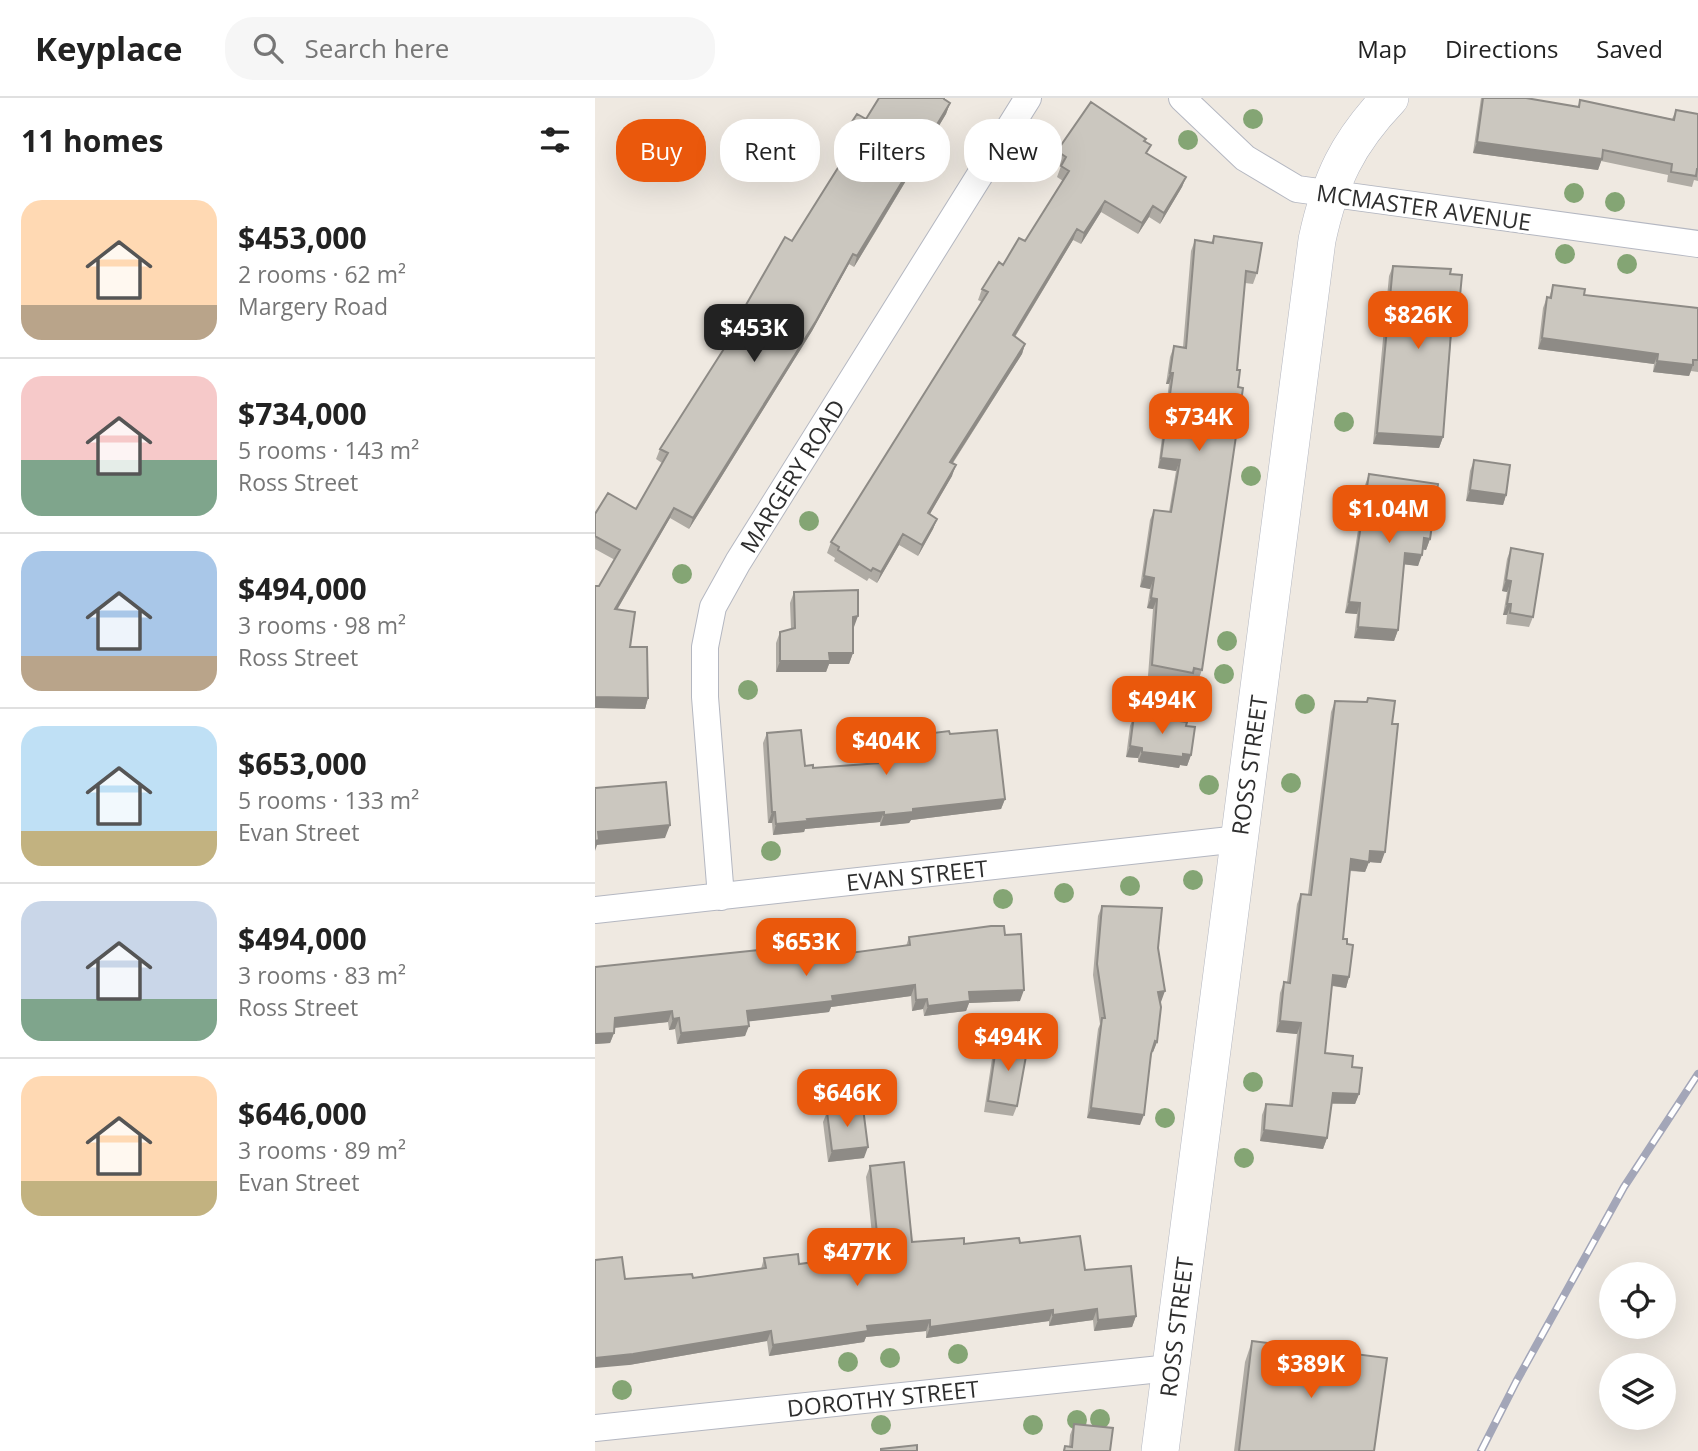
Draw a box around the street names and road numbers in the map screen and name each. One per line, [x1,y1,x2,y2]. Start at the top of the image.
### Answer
street label: MCMASTER AVENUE [1315,176,1533,238]
street label: MARGERY ROAD [732,393,852,559]
street label: ROSS STREET [1223,693,1275,837]
street label: EVAN STREET [845,852,990,898]
street label: ROSS STREET [1152,1255,1201,1399]
street label: DOROTHY STREET [785,1372,981,1424]

